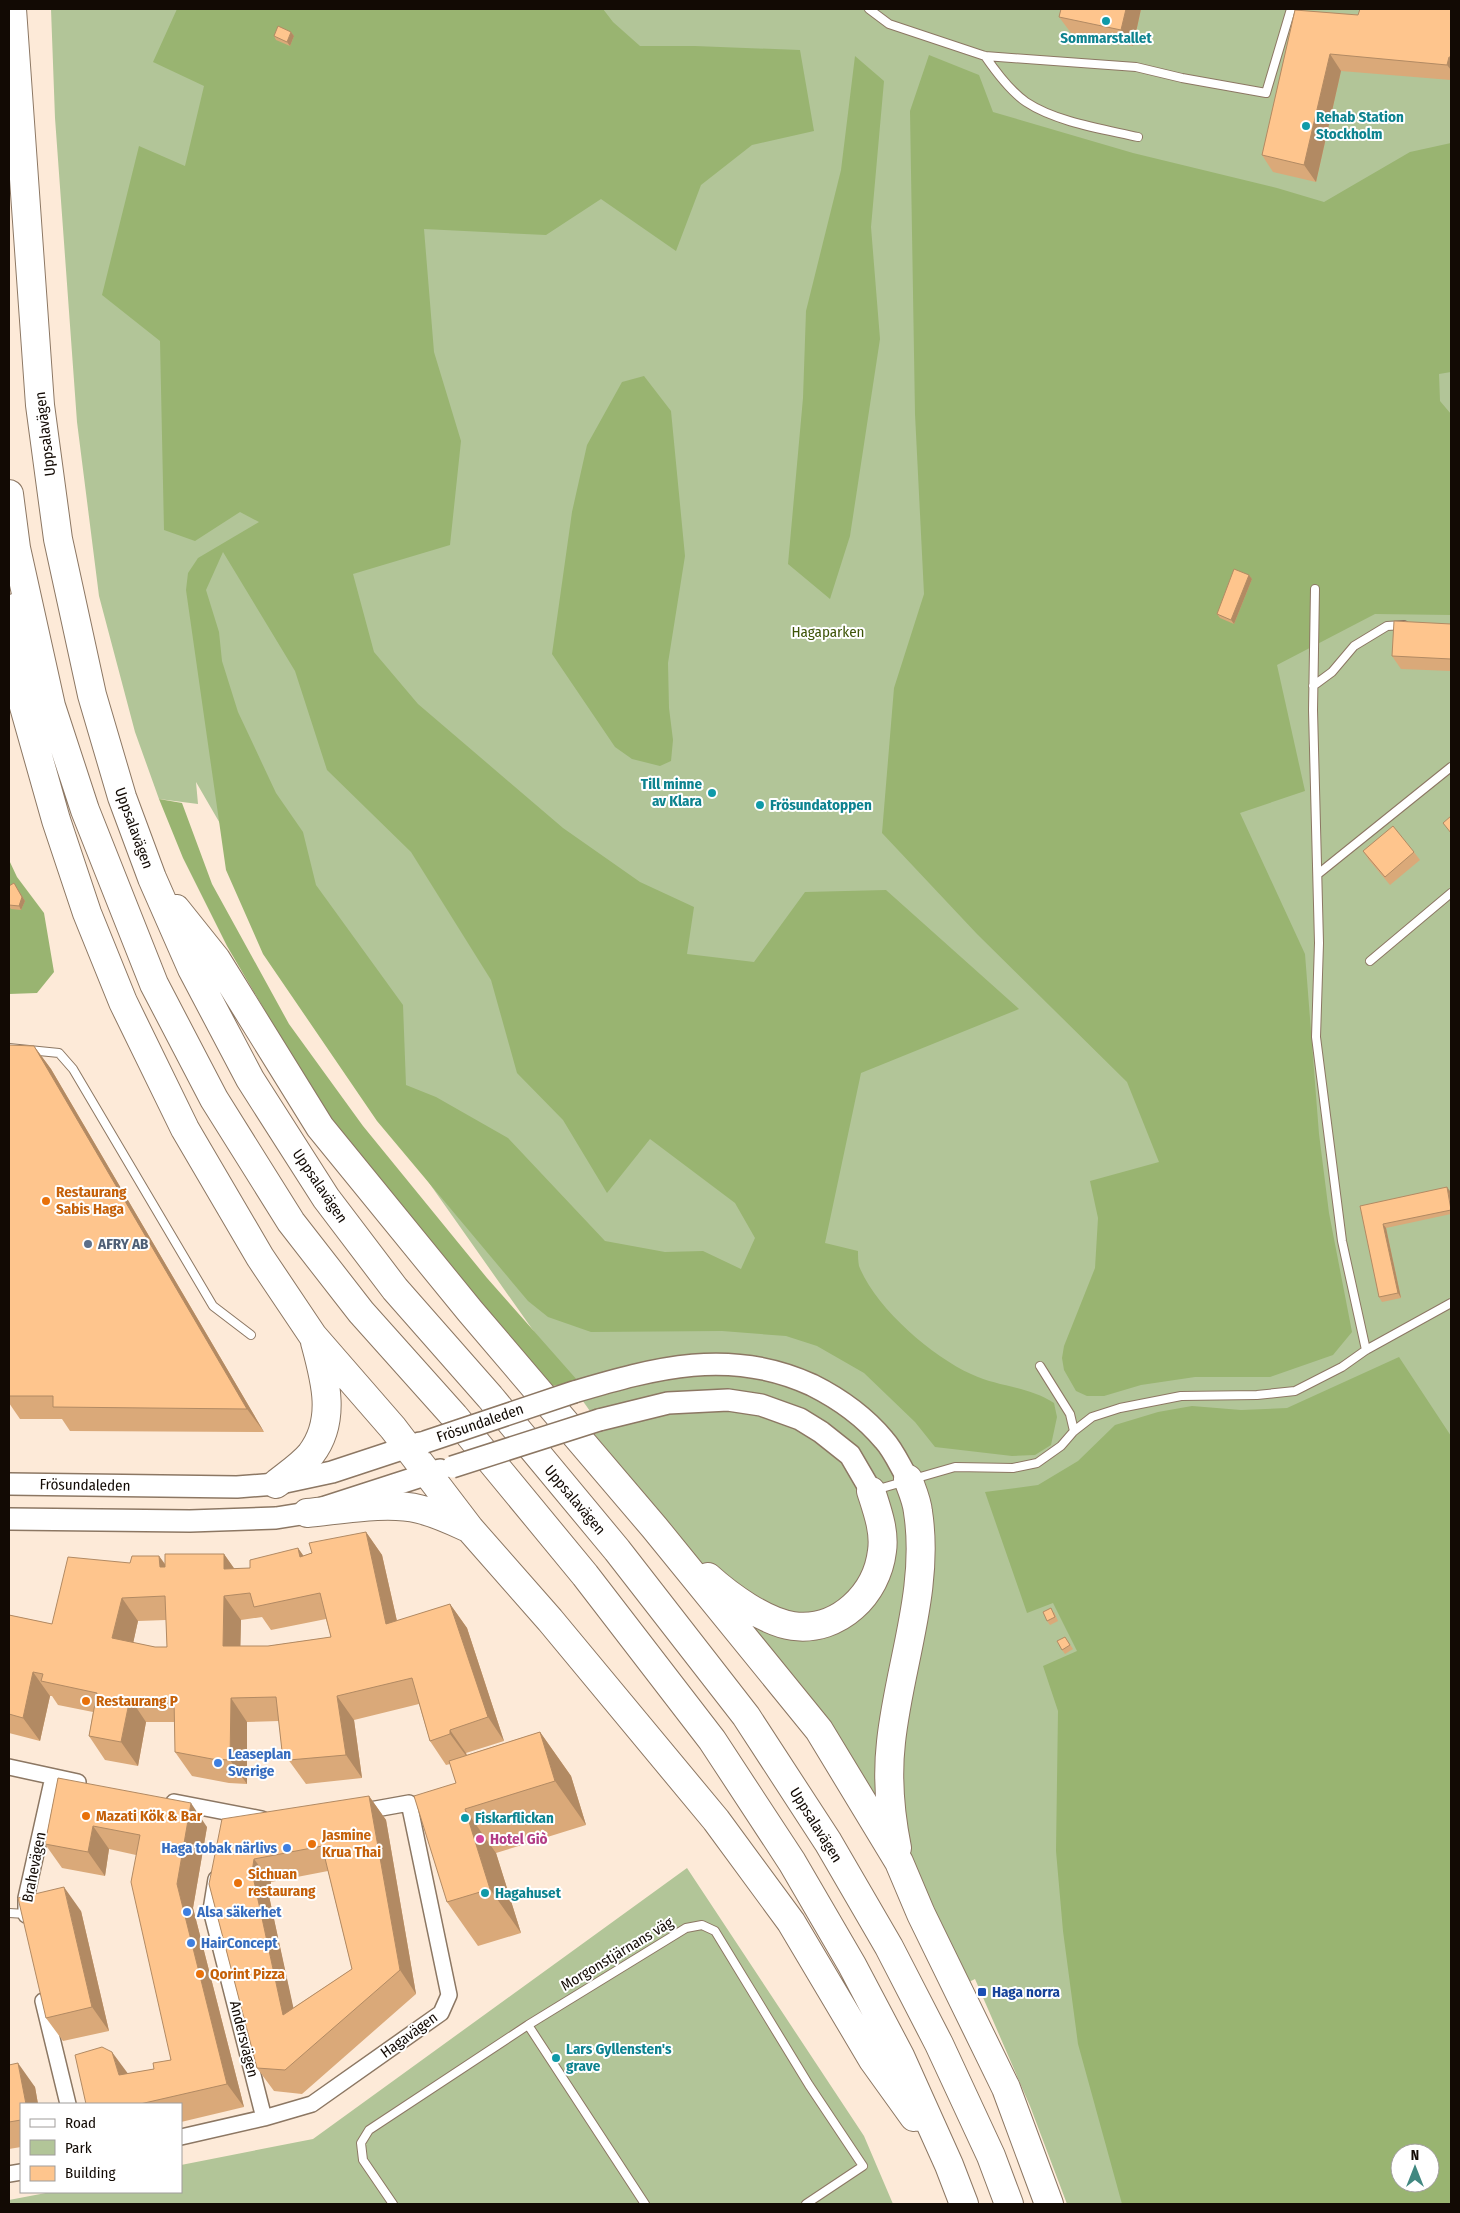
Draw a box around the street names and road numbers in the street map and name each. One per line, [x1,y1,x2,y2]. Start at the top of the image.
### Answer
street label: Uppsalavägen [31,391,59,477]
street label: Uppsalavägen [111,785,157,871]
street label: Uppsalavägen [289,1146,351,1226]
street label: Frösundaleden [434,1400,526,1446]
street label: Uppsalavägen [541,1462,609,1538]
street label: Frösundaleden [39,1475,131,1495]
street label: Uppsalavägen [786,1784,846,1866]
street label: Brahevägen [18,1830,50,1904]
street label: Morgonstjärnans väg [558,1913,676,1995]
street label: Andersvägen [226,1999,262,2079]
street label: Hagavägen [377,2008,441,2062]

